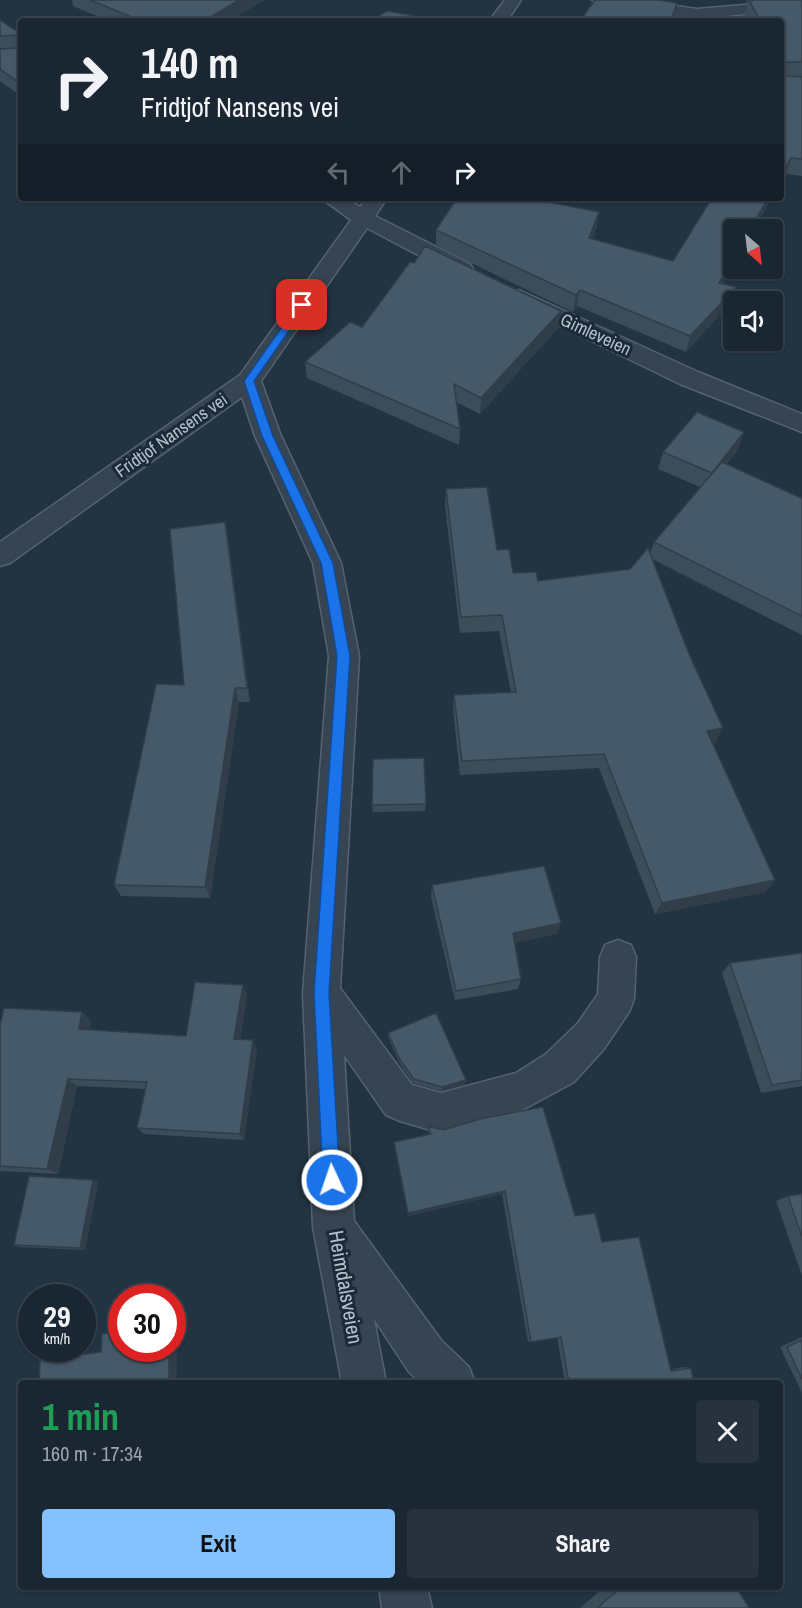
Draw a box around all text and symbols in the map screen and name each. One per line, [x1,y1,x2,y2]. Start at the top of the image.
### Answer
text: 140 m [141,35,239,91]
icon: right [42,42,120,120]
text: Fridtjof Nansens vei [141,89,339,125]
icon: left [322,156,355,189]
icon: ahead [385,156,418,189]
icon: right [448,156,481,189]
north arrow [723,219,783,279]
map controls [723,219,783,351]
pin [276,279,327,330]
icon: arrive [285,288,318,321]
button: sound [723,291,783,351]
street label: Gimleveien [557,307,635,361]
street label: Fridtjof Nansens vei [110,387,232,483]
position arrow [300,1148,364,1212]
street label: Heimdalsveien [322,1228,370,1346]
speed limit sign: 30 [108,1284,186,1362]
text: 29 [43,1296,71,1336]
text: km/h [44,1328,70,1349]
text: 1 min [42,1393,119,1441]
button: close [696,1400,759,1463]
text: 160 m · 17:34 [42,1440,142,1467]
button: Exit [42,1509,395,1578]
button: Share [407,1509,759,1578]

